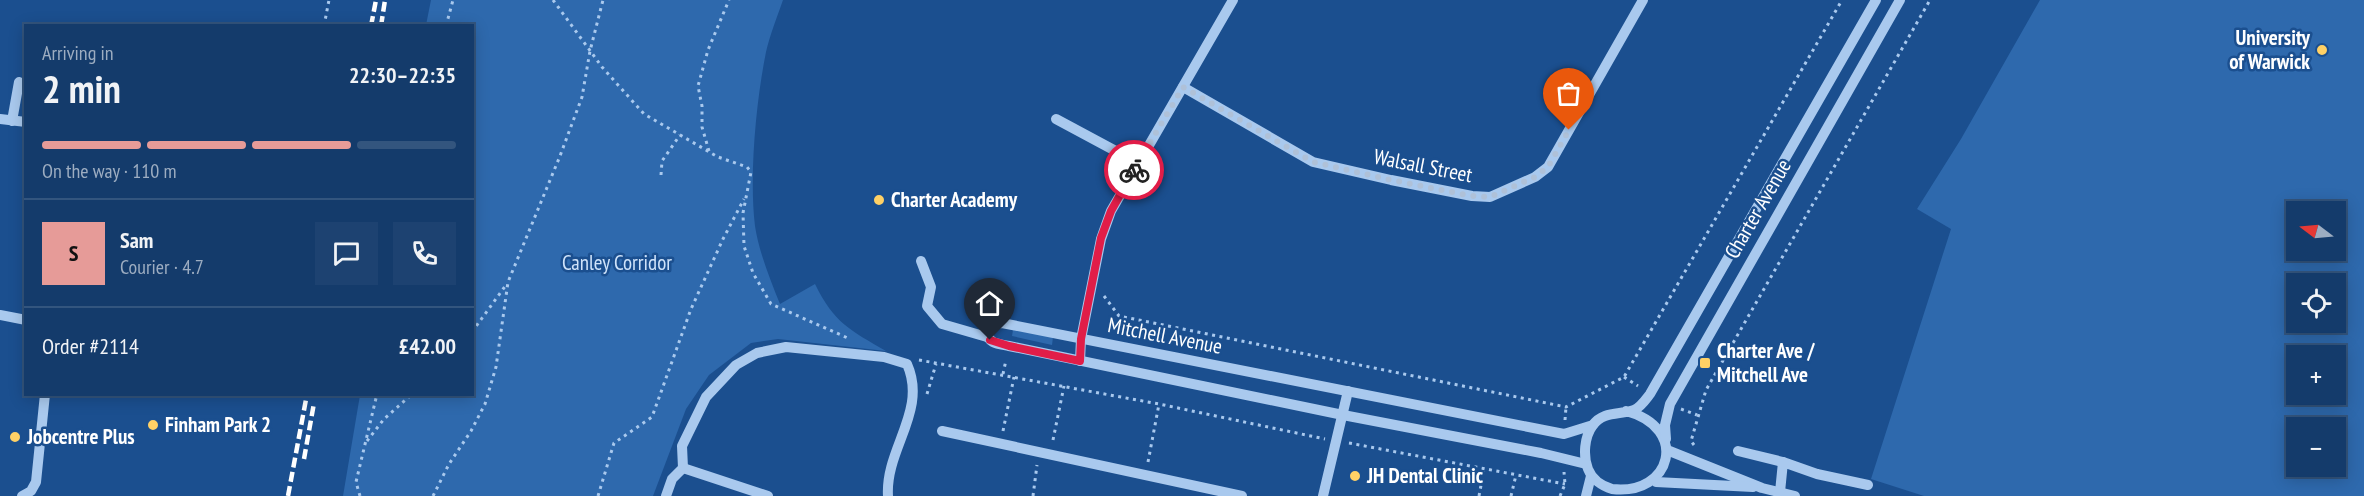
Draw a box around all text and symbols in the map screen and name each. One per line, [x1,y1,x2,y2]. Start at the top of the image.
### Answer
place label: University of Warwick [2229,24,2311,75]
text: Arriving in [42,40,114,66]
marker: University of Warwick [2315,43,2329,57]
text: 22:30–22:35 [349,61,456,89]
text: 2 min [42,63,121,114]
pin [1543,68,1594,130]
icon: bag [1552,77,1585,110]
courier [1104,140,1164,200]
street label: Walsall Street [1371,143,1475,188]
icon: bike [1118,154,1151,187]
street label: Charter Avenue [1718,154,1797,263]
text: On the way · 110 m [42,158,177,184]
place label: Charter Academy [891,186,1018,213]
marker: Charter Academy [872,193,886,207]
north arrow [2286,201,2346,261]
map controls [2286,201,2346,477]
button: chat [315,222,378,285]
button: phone [393,222,456,285]
text: Sam [120,226,153,254]
text: S [69,239,78,267]
park label: Canley Corridor [562,249,672,276]
text: Courier · 4.7 [120,254,204,280]
button: locate [2286,273,2346,333]
pin [964,278,1015,340]
icon: home [973,287,1006,320]
street label: Mitchell Avenue [1106,311,1224,360]
text: Order #2114 [42,332,139,360]
text: £42.00 [399,332,456,360]
place label: Charter Ave / Mitchell Ave [1717,337,1815,388]
button: + [2286,345,2346,405]
marker: Charter Ave / Mitchell Ave [1698,356,1712,370]
place label: Finham Park 2 [165,411,271,438]
button: − [2286,417,2346,477]
marker: Finham Park 2 [146,418,160,432]
place label: Jobcentre Plus [26,423,135,450]
marker: Jobcentre Plus [8,430,22,444]
place label: JH Dental Clinic [1366,462,1484,489]
marker: JH Dental Clinic [1348,469,1362,483]

